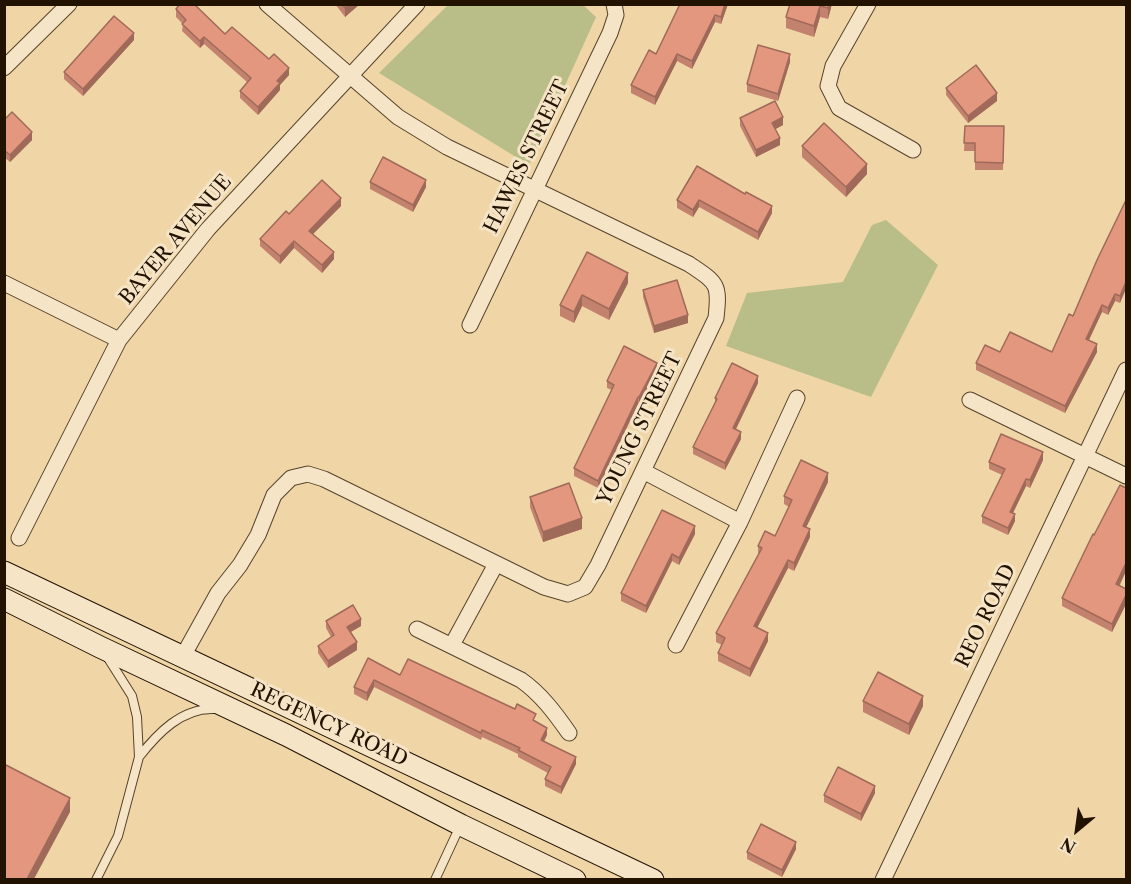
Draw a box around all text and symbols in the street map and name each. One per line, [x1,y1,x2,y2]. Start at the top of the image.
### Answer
street label: HAWES STREET [480,76,574,238]
street label: BAYER AVENUE [115,170,237,310]
street label: YOUNG STREET [593,349,687,509]
street label: REO ROAD [951,560,1021,672]
street label: REGENCY ROAD [246,678,412,772]
north arrow [1047,800,1107,860]
text: N [1057,834,1079,858]

